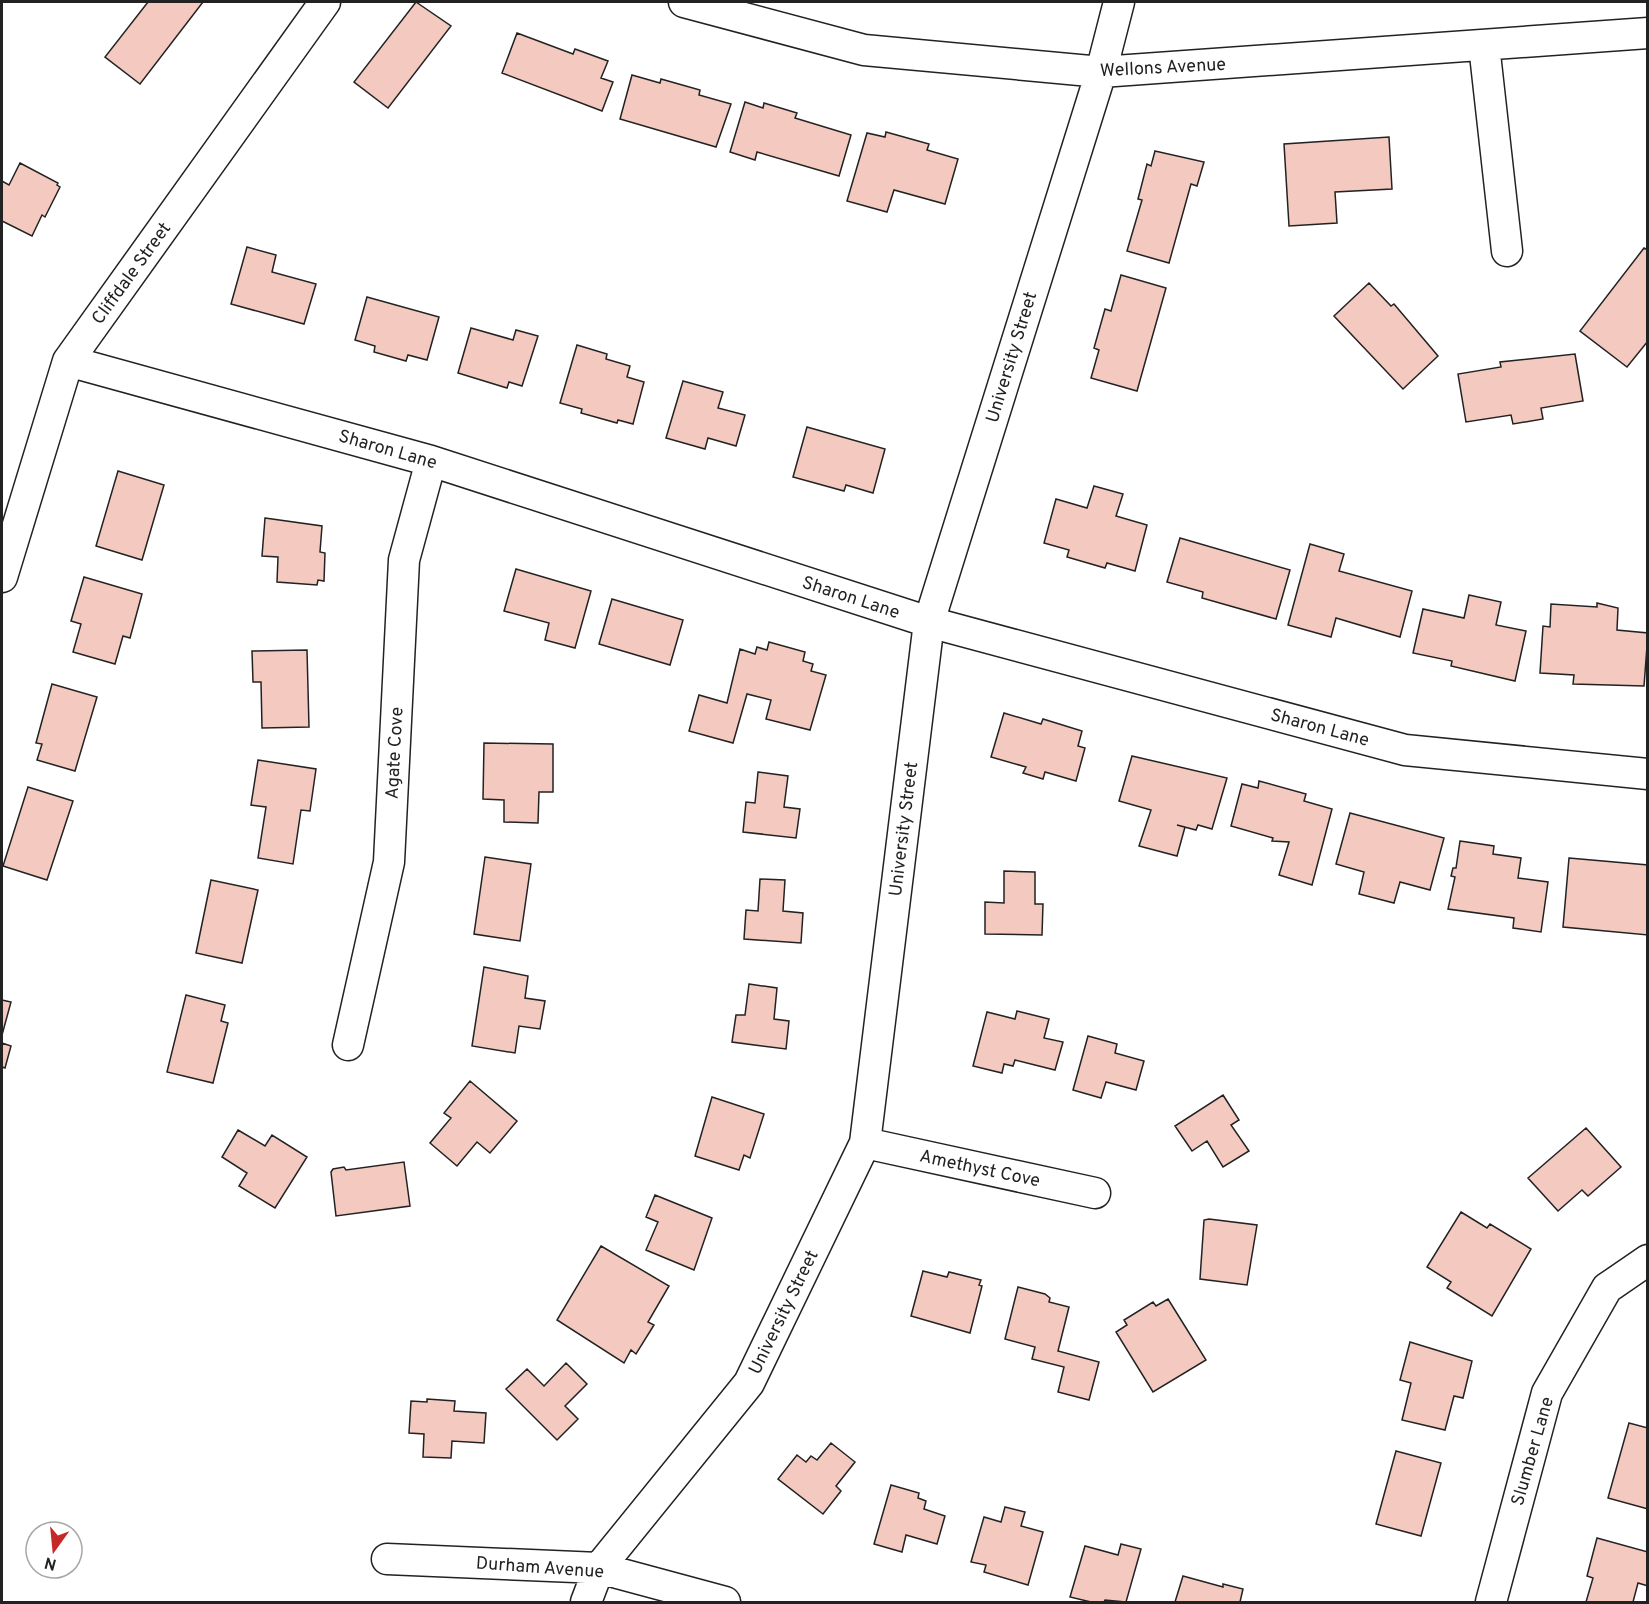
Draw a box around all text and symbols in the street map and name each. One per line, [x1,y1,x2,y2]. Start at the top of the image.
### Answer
street label: Wellons Avenue [1100,54,1227,83]
street label: Cliffdale Street [87,218,177,330]
street label: University Street [982,289,1043,426]
street label: Sharon Lane [336,425,440,475]
street label: Sharon Lane [799,572,902,625]
street label: Sharon Lane [1268,704,1372,753]
street label: Agate Cove [382,706,409,800]
street label: University Street [885,760,924,898]
street label: Amethyst Cove [917,1145,1042,1193]
street label: University Street [744,1247,824,1379]
street label: Slumber Lane [1507,1394,1560,1509]
north arrow [24,1520,84,1580]
text: N [42,1551,59,1574]
street label: Durham Avenue [475,1553,605,1584]

